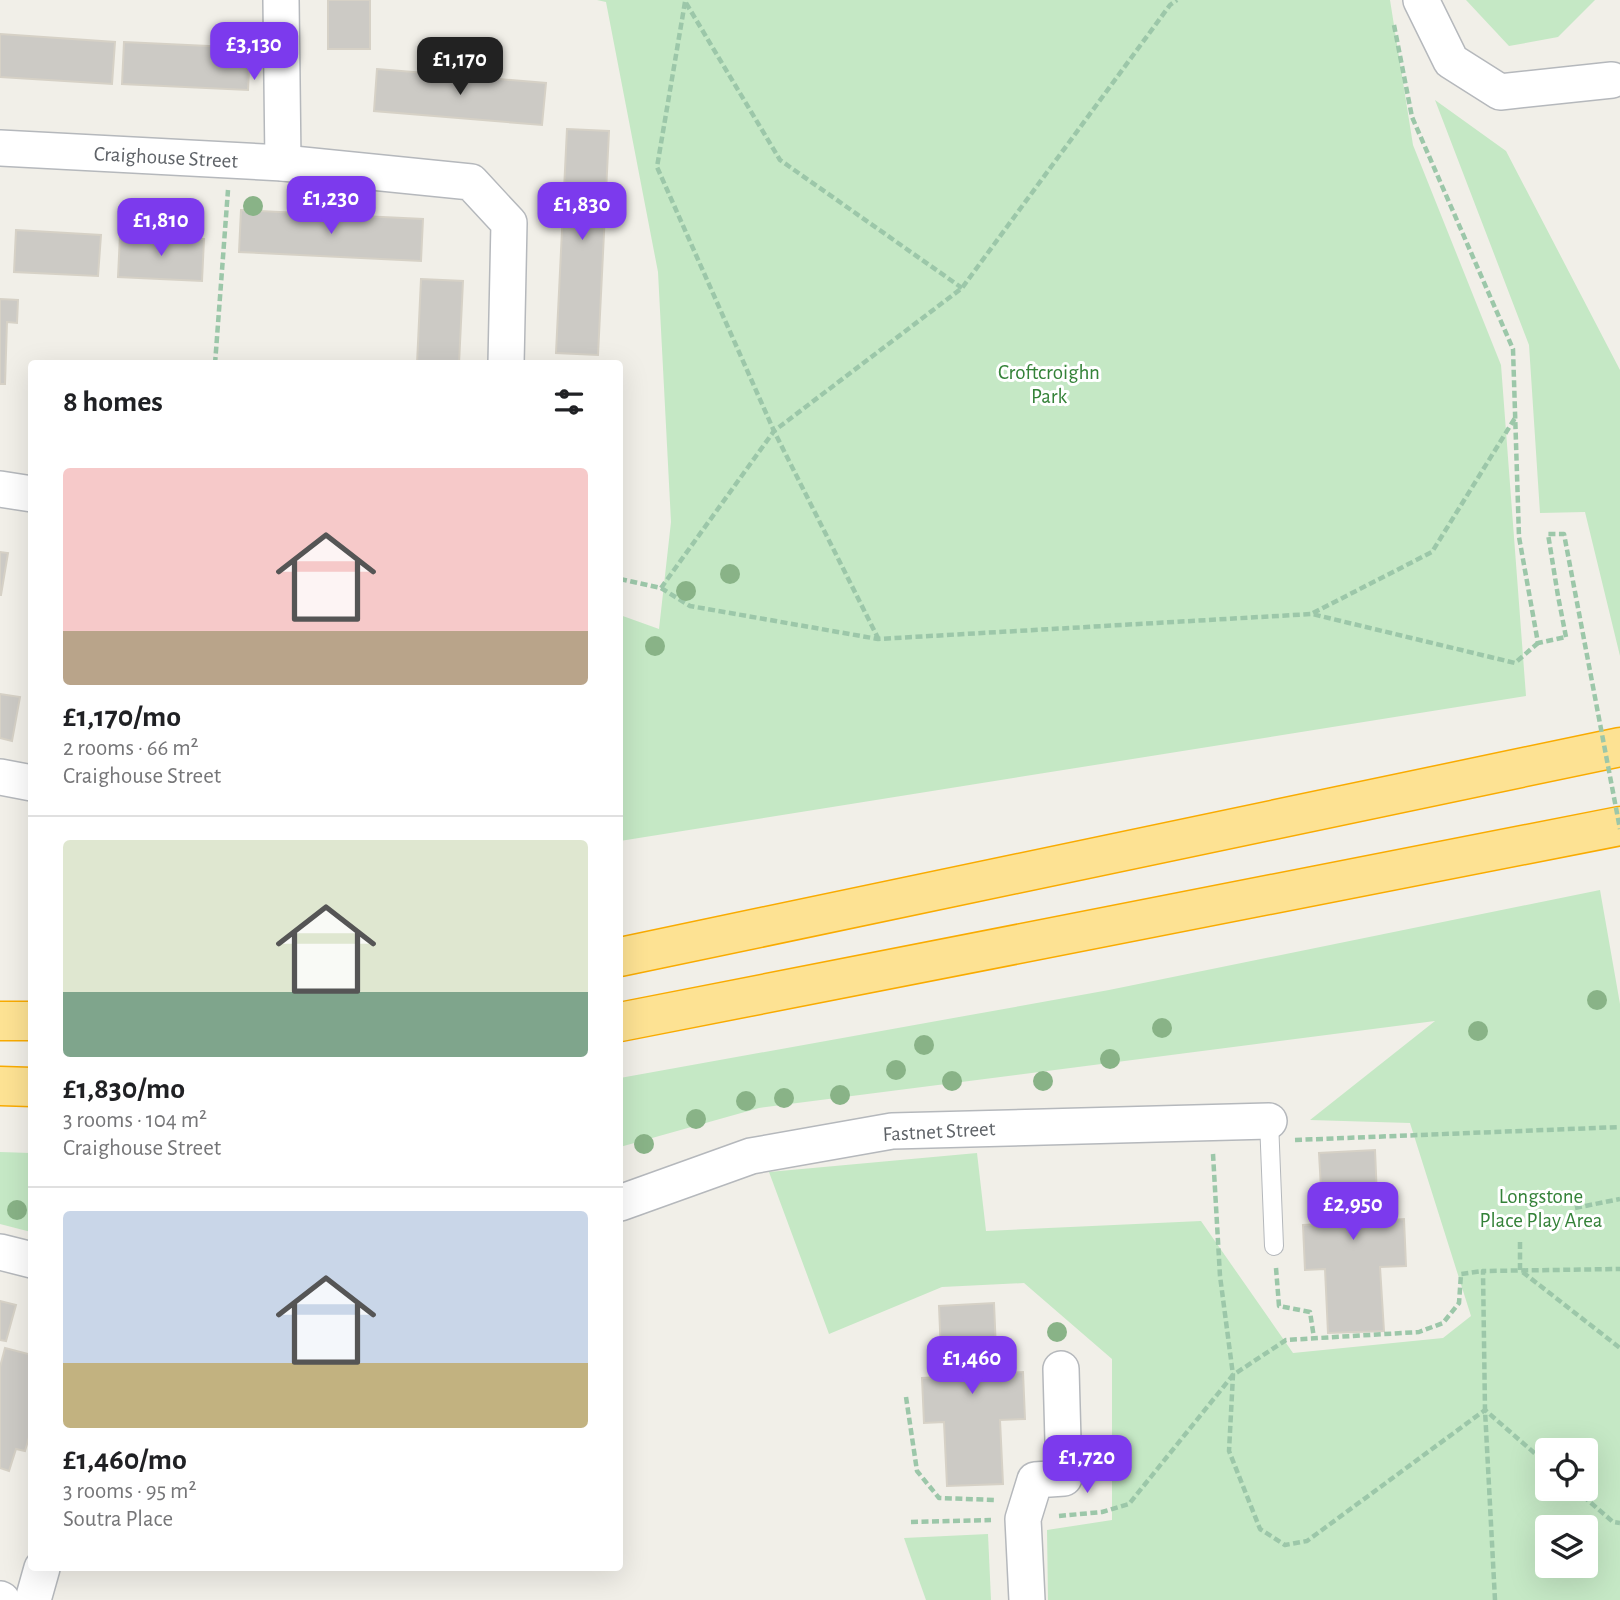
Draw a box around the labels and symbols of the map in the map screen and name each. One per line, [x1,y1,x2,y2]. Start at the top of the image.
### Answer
pin: £3,130 [197,22,311,82]
pin: £1,170 [403,38,517,97]
street label: Craighouse Street [93,143,239,172]
pin: £1,230 [274,176,388,236]
pin: £1,830 [525,182,639,242]
pin: £1,810 [104,198,218,258]
park label: Croftcroighn Park [998,362,1100,407]
street label: Fastnet Street [882,1118,996,1145]
pin: £2,950 [1296,1182,1410,1242]
park label: Longstone Place Play Area [1479,1186,1603,1231]
pin: £1,460 [915,1336,1029,1396]
pin: £1,720 [1030,1436,1144,1495]

